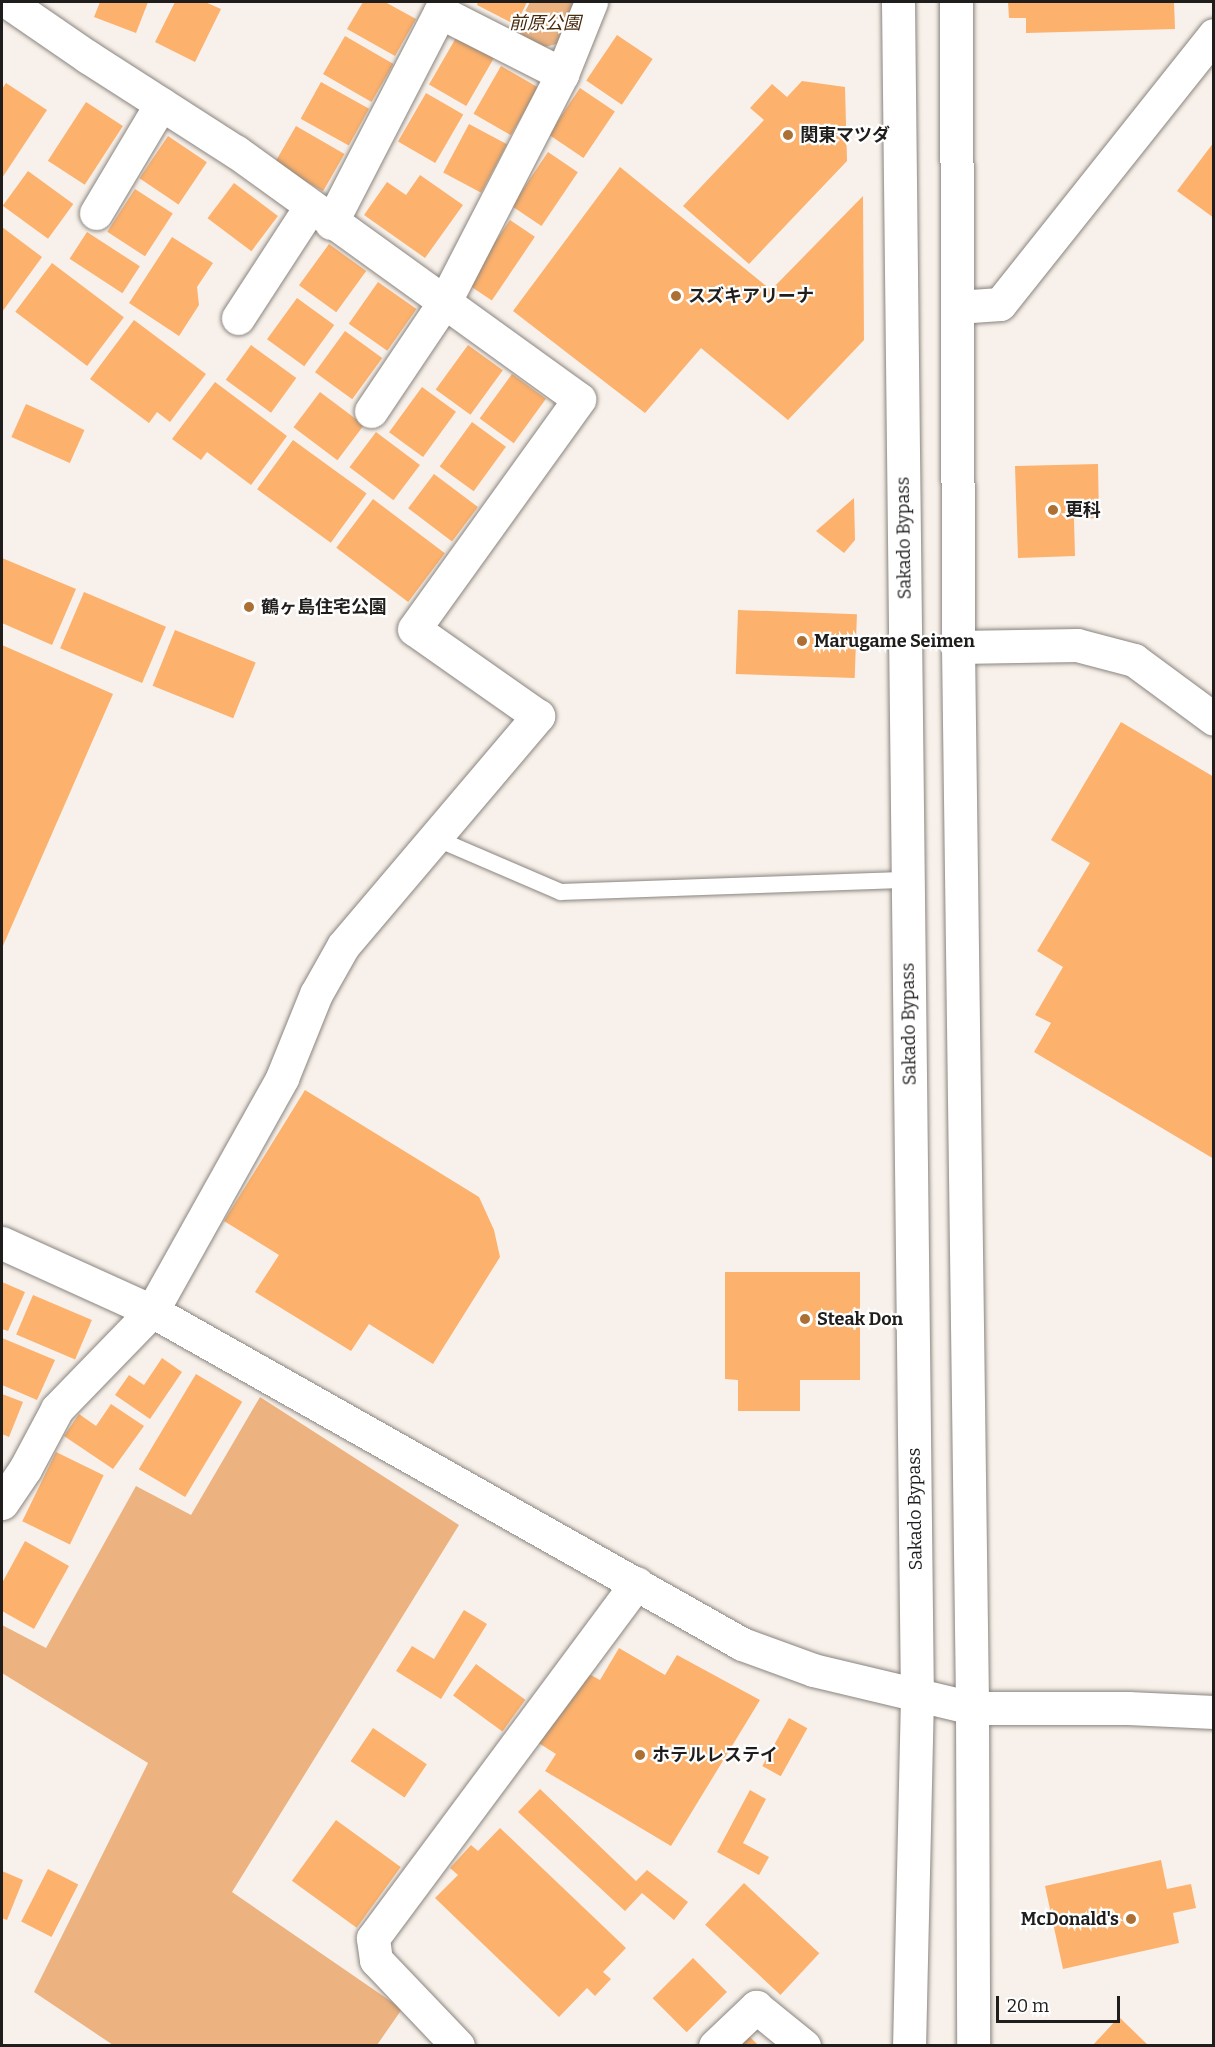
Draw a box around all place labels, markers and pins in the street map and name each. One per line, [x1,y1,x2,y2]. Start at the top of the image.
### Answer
place label: 関東マツダ [800,124,890,146]
marker: 関東マツダ [781,128,795,142]
place label: スズキアリーナ [688,285,814,307]
marker: スズキアリーナ [669,289,683,303]
place label: 更科 [1065,499,1101,521]
marker: 更科 [1046,503,1060,517]
place label: 鶴ヶ島住宅公園 [261,596,387,618]
marker: 鶴ヶ島住宅公園 [242,600,256,614]
place label: Marugame Seimen [814,630,975,652]
marker: Marugame Seimen [795,634,809,648]
place label: Steak Don [817,1308,903,1330]
marker: Steak Don [798,1312,812,1326]
place label: ホテルレステイ [652,1744,778,1766]
marker: ホテルレステイ [633,1748,647,1762]
place label: McDonald's [1021,1908,1119,1930]
marker: McDonald's [1124,1912,1138,1926]

